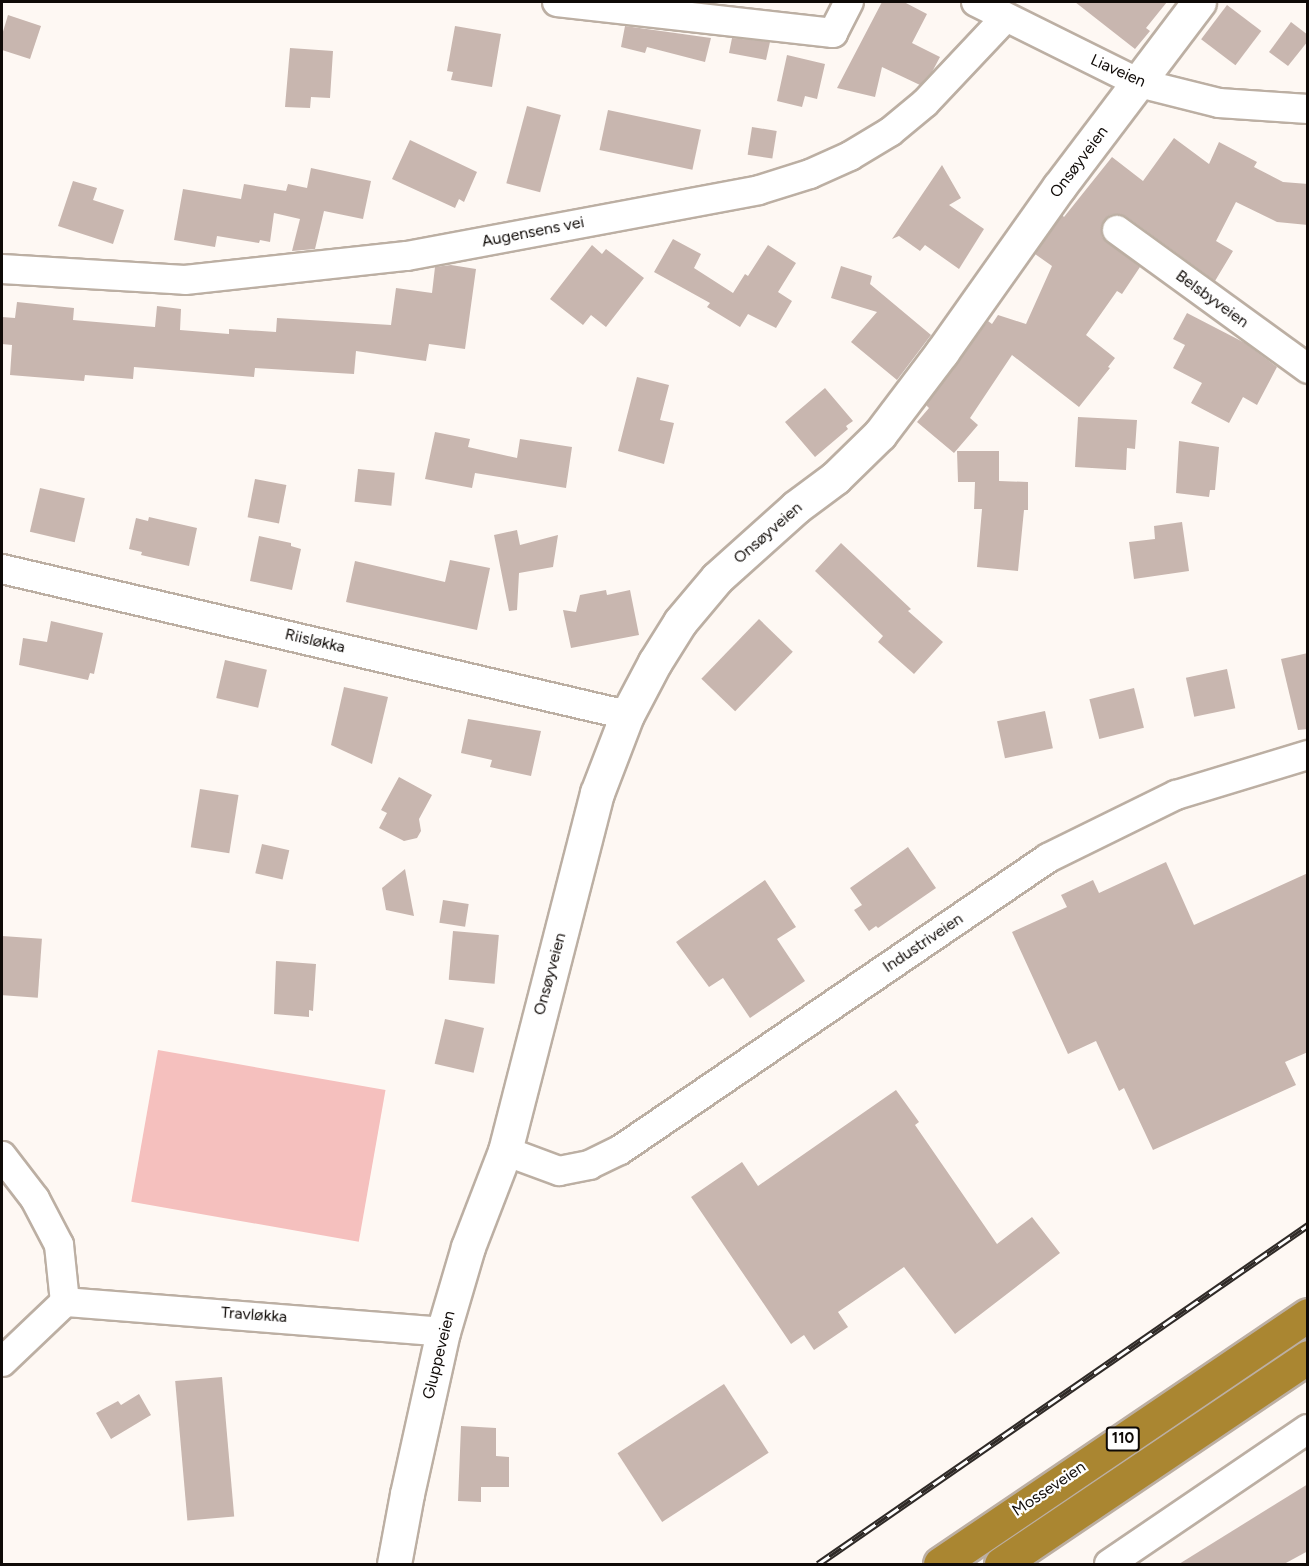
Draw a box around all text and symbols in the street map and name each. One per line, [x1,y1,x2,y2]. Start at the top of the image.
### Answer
street label: Liaveien [1087,50,1149,92]
street label: Onsøyveien [1046,122,1112,202]
street label: Augensens vei [480,213,586,251]
street label: Belsbyveien [1172,266,1252,332]
street label: Onsøyveien [730,498,806,568]
street label: Riisløkka [283,625,347,657]
street label: Industriveien [879,909,967,977]
street label: Onsøyveien [530,931,570,1017]
street label: Travløkka [220,1303,288,1327]
street label: Gluppeveien [419,1309,459,1401]
road number: 110 [1105,1427,1141,1451]
street label: Mosseveien [1009,1457,1089,1521]

